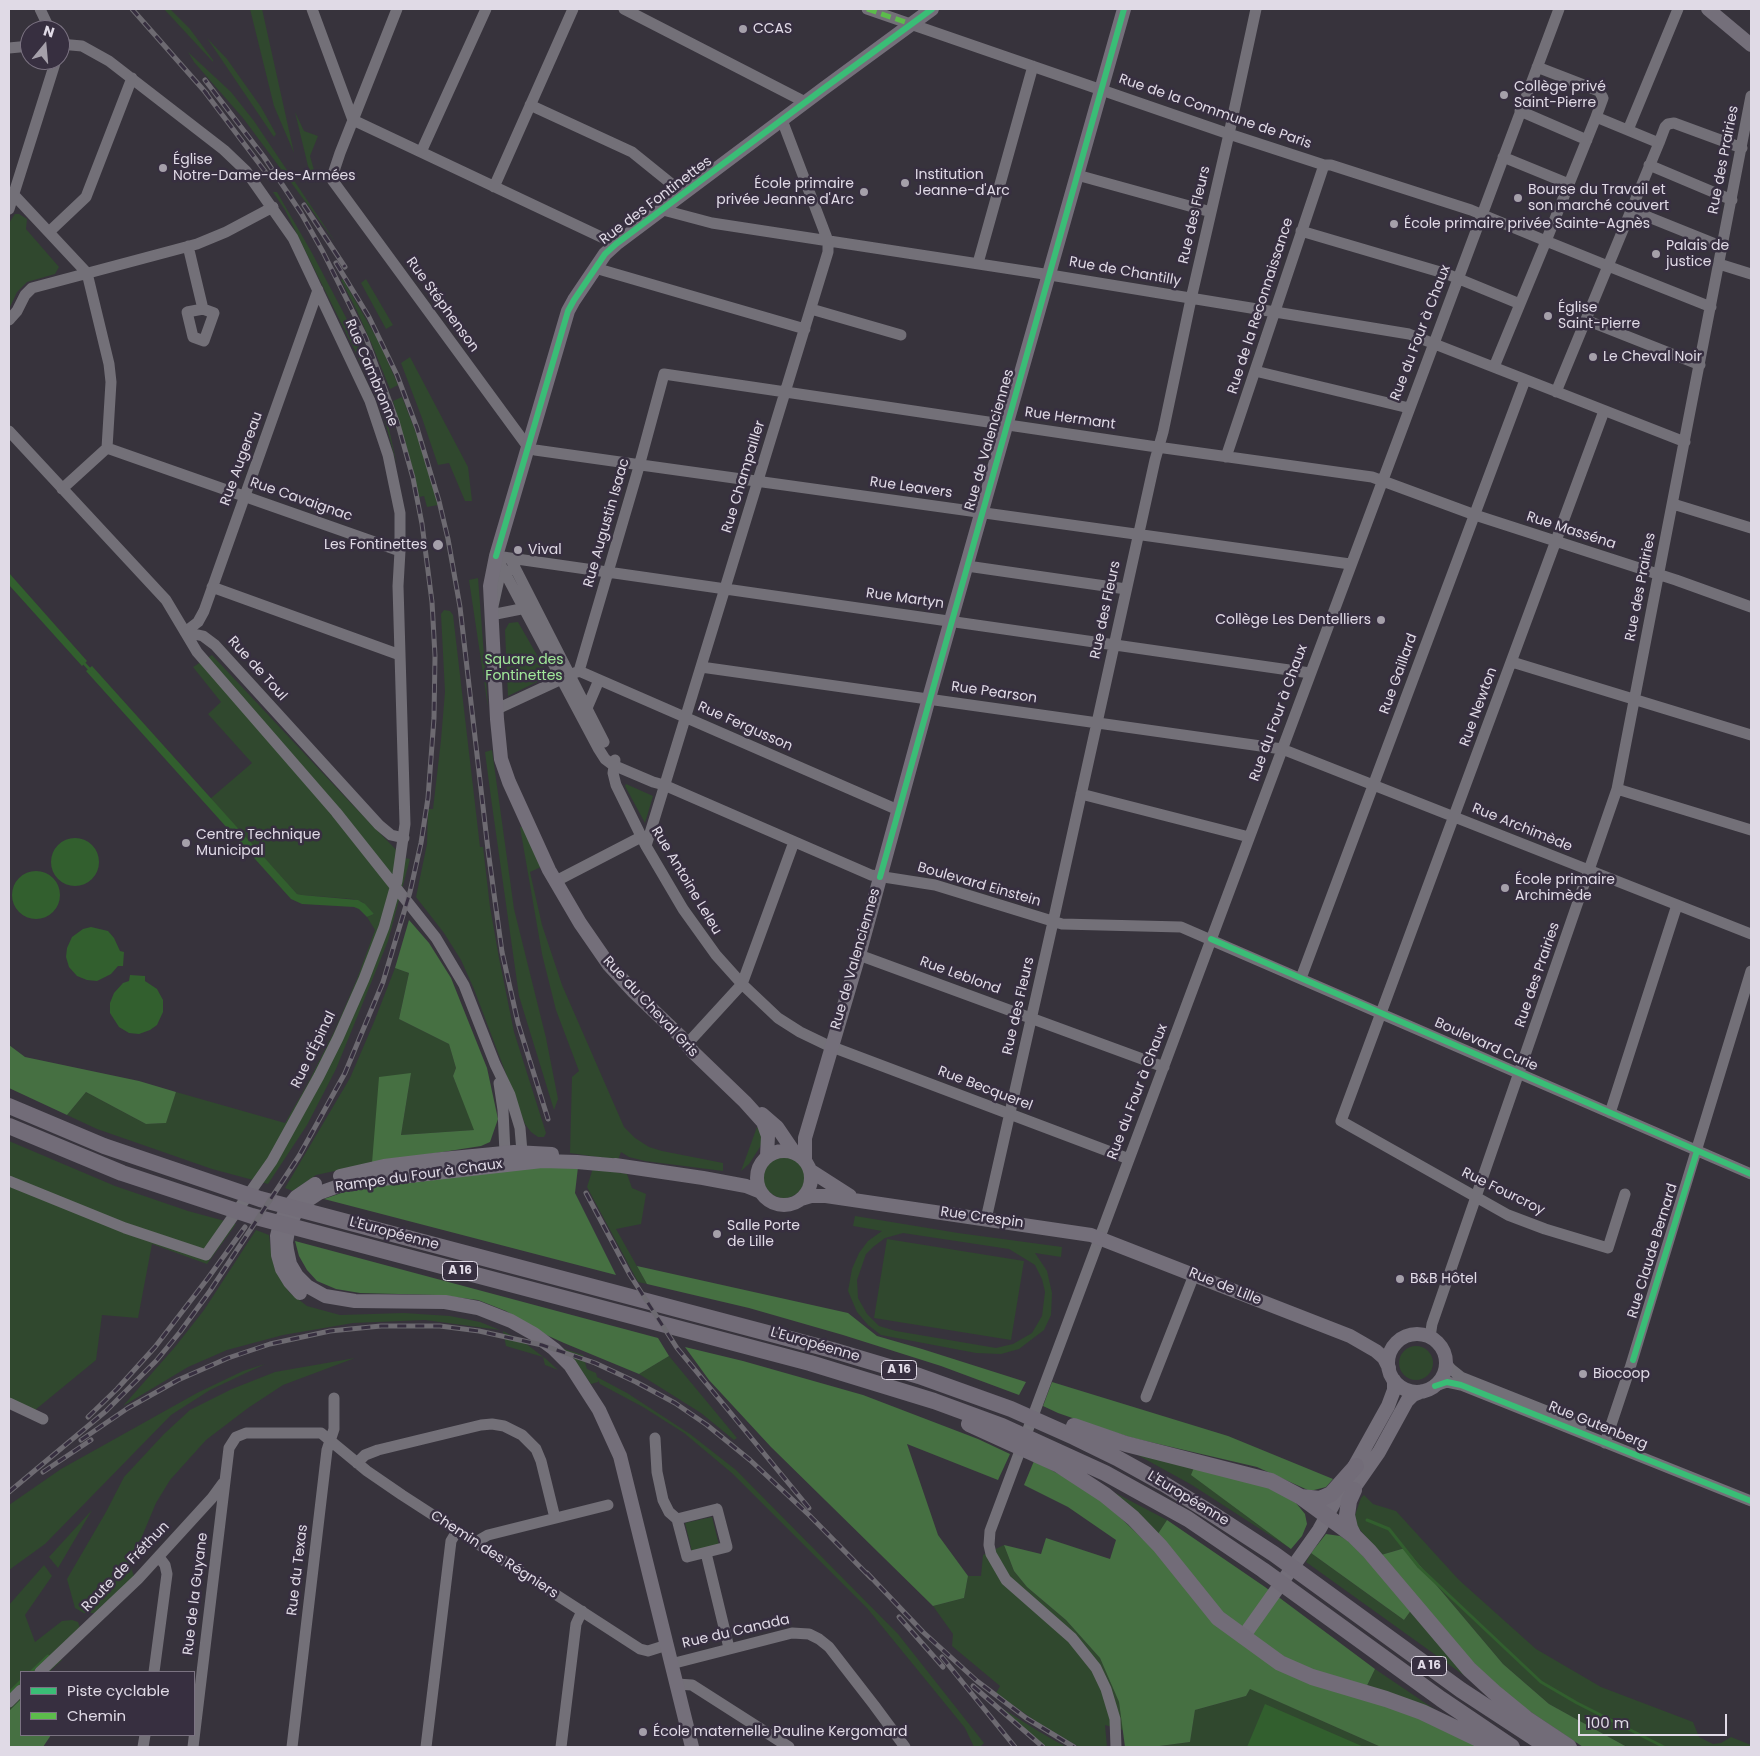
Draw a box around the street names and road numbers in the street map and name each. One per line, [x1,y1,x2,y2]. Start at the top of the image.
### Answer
street label: Rue de la Commune de Paris [1116,71,1314,153]
street label: Rue des Prairies [1705,104,1743,216]
street label: Rue des Fontinettes [596,153,716,249]
street label: Rue des Fleurs [1176,165,1214,265]
street label: Rue de la Reconnaissance [1225,216,1297,396]
street label: Rue Stéphenson [402,254,482,356]
street label: Rue de Chantilly [1068,254,1182,290]
street label: Rue du Four à Chaux [1387,263,1455,403]
street label: Rue Cambronne [341,317,401,429]
street label: Rue de Valenciennes [962,367,1018,513]
street label: Rue Hermant [1024,404,1116,434]
street label: Rue Augereau [217,410,267,508]
street label: Rue Champailler [719,419,769,535]
street label: Rue Augustin Isaac [581,457,633,589]
street label: Rue Leavers [869,474,953,502]
street label: Rue Cavaignac [248,475,354,525]
street label: Rue Masséna [1524,509,1618,553]
street label: Rue des Prairies [1622,531,1660,643]
street label: Rue des Fleurs [1087,559,1125,661]
street label: Rue Martyn [865,585,945,613]
street label: Rue Gaillard [1377,631,1421,717]
street label: Rue de Toul [224,633,290,705]
street label: Rue du Four à Chaux [1246,642,1312,784]
street label: Rue Newton [1457,665,1501,749]
street label: Rue Pearson [950,679,1038,707]
street label: Rue Fergusson [695,699,795,755]
street label: Rue Archimède [1469,800,1575,856]
street label: Rue Antoine Leleu [647,824,725,938]
street label: Boulevard Einstein [915,859,1043,911]
street label: Rue de Valenciennes [828,886,884,1032]
street label: Rue des Prairies [1512,920,1564,1030]
street label: Rue du Cheval Gris [599,953,701,1061]
street label: Rue Leblond [917,954,1003,998]
street label: Rue des Fleurs [1000,956,1038,1056]
street label: Rue d'Épinal [288,1009,340,1091]
street label: Boulevard Curie [1432,1015,1540,1075]
street label: Rue du Four à Chaux [1104,1022,1172,1162]
street label: Rue Becquerel [935,1063,1035,1115]
street label: Rampe du Four à Chaux [334,1156,504,1196]
street label: Rue Fourcroy [1459,1165,1547,1219]
street label: Rue Claude Bernard [1624,1182,1682,1320]
street label: Rue Crespin [939,1204,1025,1232]
street label: L'Européenne [347,1214,441,1254]
road number: A 16 [442,1262,478,1280]
street label: Rue de Lille [1186,1265,1264,1309]
street label: L'Européenne [768,1324,862,1366]
road number: A 16 [882,1360,916,1380]
street label: Rue Gutenberg [1546,1398,1650,1454]
street label: L'Européenne [1144,1468,1232,1530]
street label: Chemin des Régniers [427,1508,561,1602]
street label: Route de Fréthun [79,1518,173,1616]
street label: Rue du Texas [284,1523,312,1617]
street label: Rue de la Guyane [180,1532,212,1656]
street label: Rue du Canada [681,1611,791,1653]
road number: A 16 [1412,1656,1446,1675]

